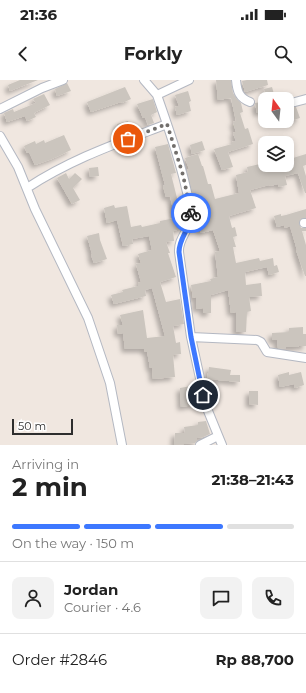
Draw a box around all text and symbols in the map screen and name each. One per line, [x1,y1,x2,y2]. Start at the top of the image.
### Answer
text: 21:36 [20,5,57,24]
icon: back [12,43,34,65]
text: Forkly [124,43,182,65]
icon: search [272,43,294,65]
north arrow [258,92,294,128]
map controls [258,92,294,172]
pin [111,122,145,156]
icon: bag [117,128,139,150]
button: layers [258,136,294,172]
courier [171,193,211,233]
icon: bike [180,202,202,224]
pin [186,378,220,412]
icon: home [192,384,214,406]
scale bar [12,417,73,436]
text: 50 m [18,419,46,433]
text: Arriving in [12,456,79,472]
text: 21:38–21:43 [212,470,294,489]
text: 2 min [12,471,88,503]
text: On the way · 150 m [12,535,134,551]
button: person [12,577,54,619]
button: chat [200,577,242,619]
button: phone [252,577,294,619]
text: Jordan [64,580,118,599]
text: Courier · 4.6 [64,599,141,615]
text: Order #2846 [12,650,107,669]
text: Rp 88,700 [215,650,294,669]

